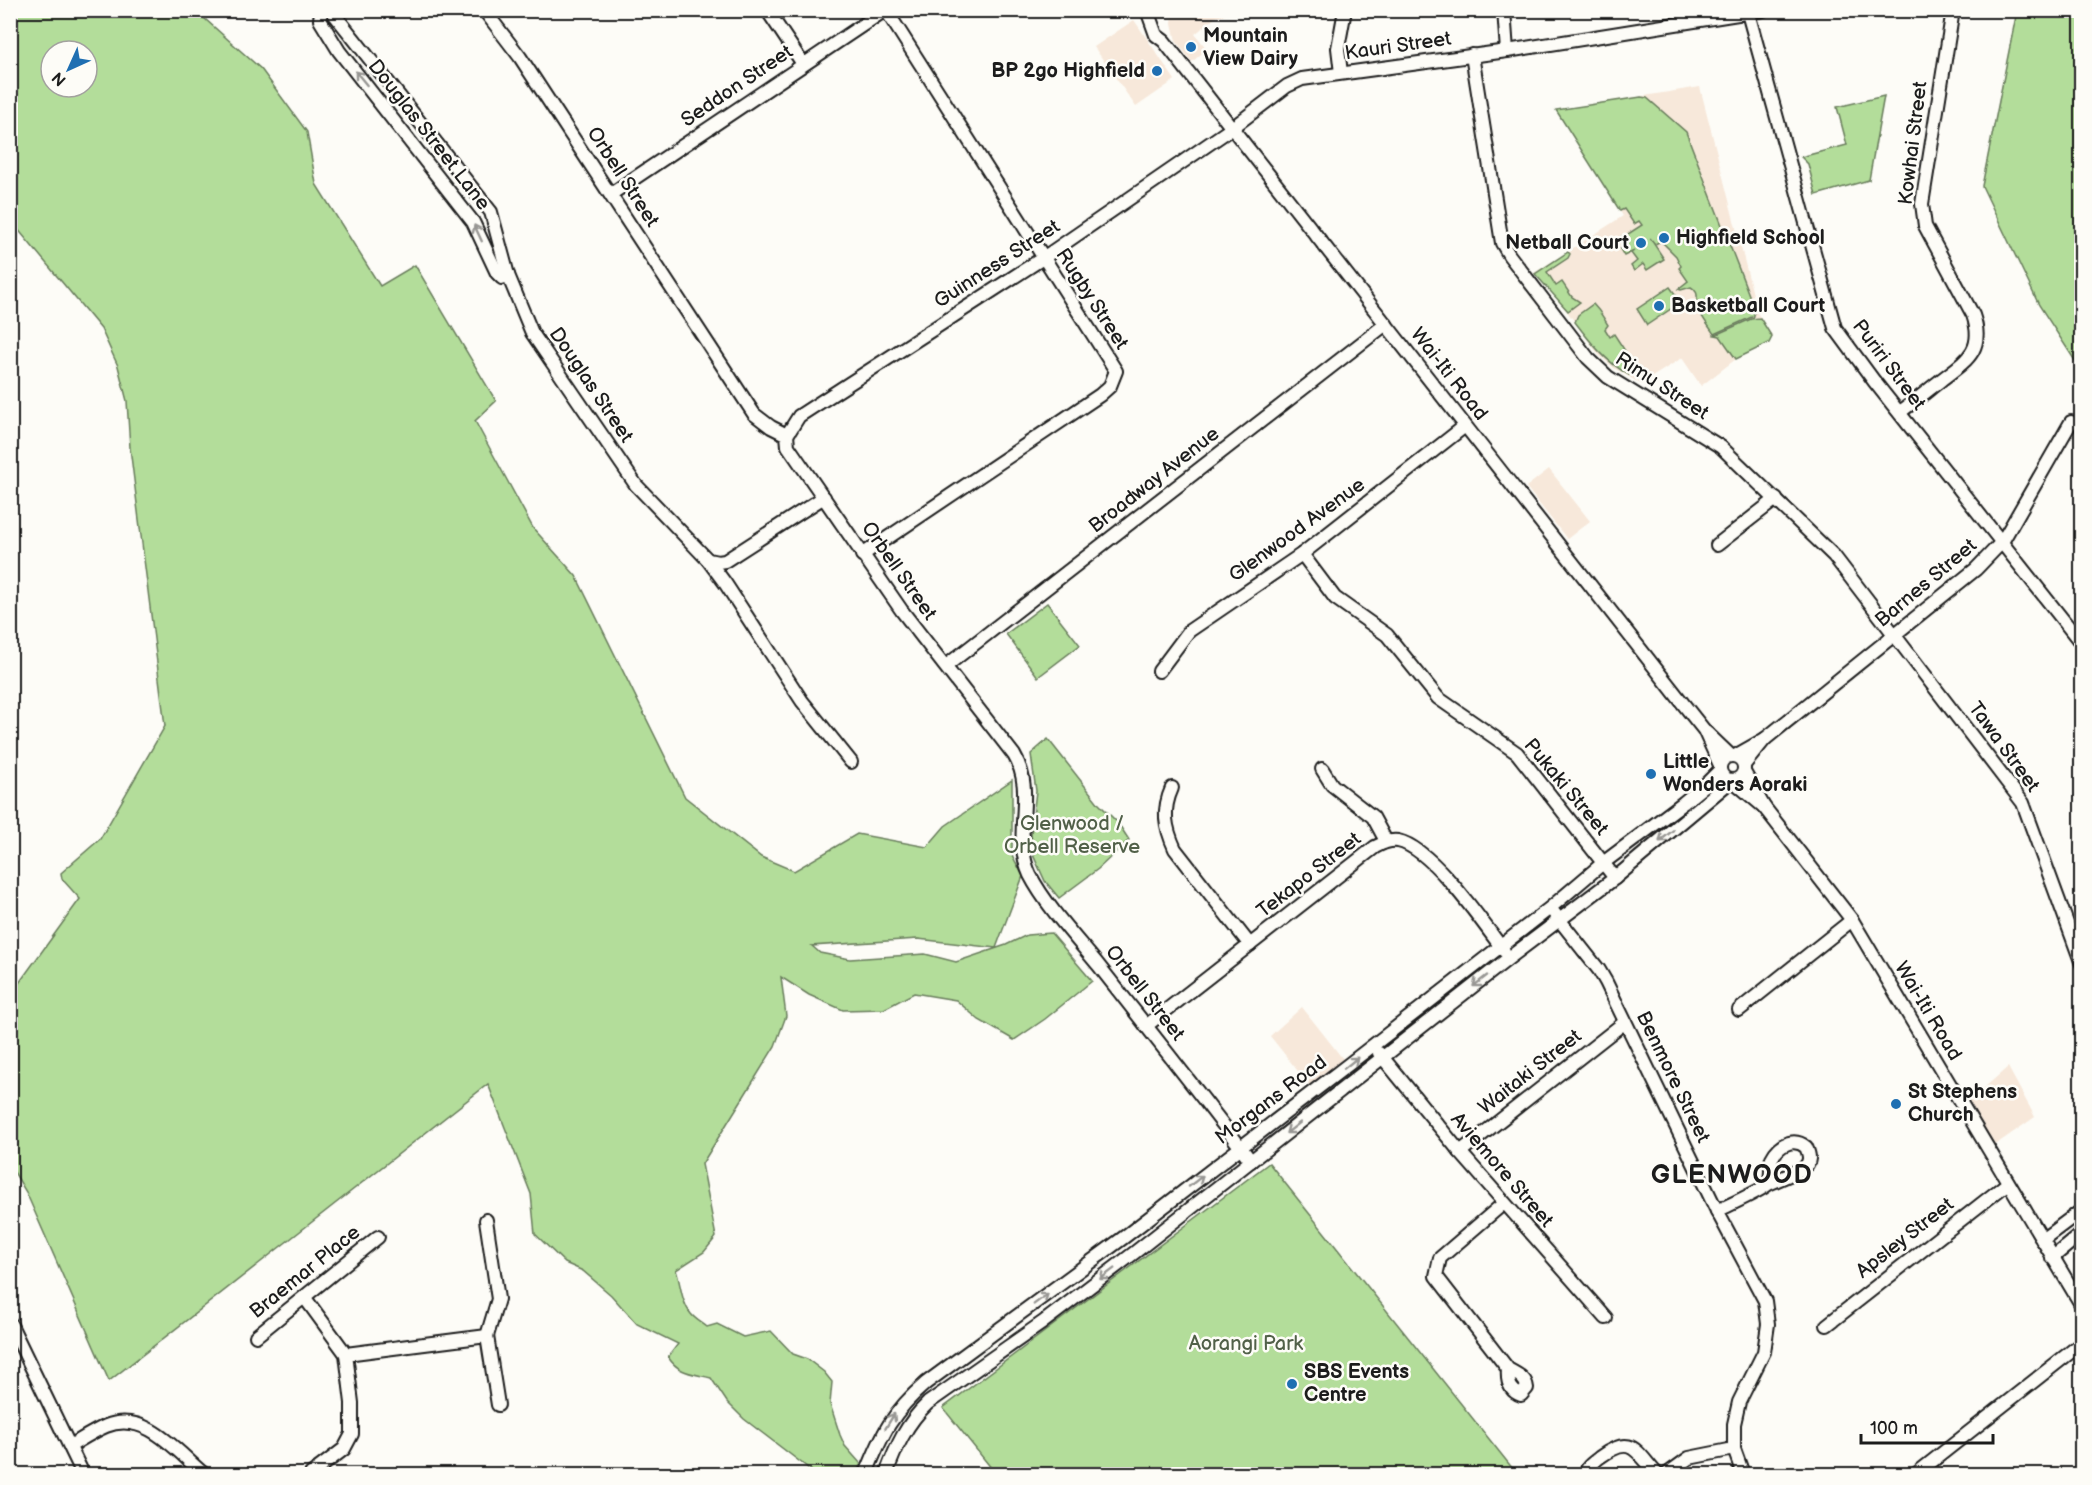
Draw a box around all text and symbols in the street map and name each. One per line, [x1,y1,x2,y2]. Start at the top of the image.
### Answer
place label: Mountain View Dairy [1203,24,1299,71]
street label: Kauri Street [1343,27,1453,65]
north arrow [39,39,99,99]
street label: Seddon Street [677,40,797,132]
marker: Mountain View Dairy [1184,40,1198,54]
street label: Douglas Street Lane [363,55,495,215]
place label: BP 2go Highfield [991,59,1145,83]
marker: BP 2go Highfield [1150,64,1164,78]
text: N [48,68,70,90]
one-way arrow [354,70,367,86]
street label: Kowhai Street [1894,80,1932,206]
street label: Orbell Street [582,122,664,232]
street label: Guinness Street [930,214,1064,314]
one-way arrow [472,225,484,243]
place label: Highfield School [1676,226,1825,250]
place label: Netball Court [1505,231,1629,255]
marker: Highfield School [1657,231,1671,245]
marker: Netball Court [1634,236,1648,250]
street label: Rugby Street [1050,244,1134,354]
place label: Basketball Court [1671,294,1825,318]
marker: Basketball Court [1652,299,1666,313]
street label: Puriri Street [1847,315,1931,415]
street label: Douglas Street [544,323,638,447]
street label: Wai-Iti Road [1405,323,1493,425]
street label: Rimu Street [1611,347,1713,425]
street label: Broadway Avenue [1084,422,1224,538]
street label: Glenwood Avenue [1224,473,1370,587]
street label: Orbell Street [856,517,942,625]
street label: Barnes Street [1870,534,1982,632]
street label: Tawa Street [1963,697,2045,797]
street label: Pukaki Street [1519,734,1613,840]
place label: Little Wonders Aoraki [1663,750,1807,797]
marker: Little Wonders Aoraki [1644,767,1658,781]
park label: Glenwood / Orbell Reserve [1004,812,1140,859]
street label: Tekapo Street [1252,827,1366,923]
one-way arrow [1659,829,1674,843]
street label: Orbell Street [1100,941,1190,1045]
street label: Wai-Iti Road [1889,957,1967,1065]
one-way arrow [1472,975,1488,988]
street label: Benmore Street [1631,1007,1715,1147]
street label: Waitaki Street [1474,1024,1586,1120]
street label: Morgans Road [1211,1050,1331,1150]
one-way arrow [1343,1056,1359,1069]
place label: St Stephens Church [1908,1080,2017,1127]
marker: St Stephens Church [1889,1097,1903,1111]
street label: Aviemore Street [1446,1108,1558,1232]
one-way arrow [1286,1121,1302,1134]
district label: GLENWOOD [1651,1160,1813,1191]
one-way arrow [1188,1175,1204,1188]
street label: Apsley Street [1851,1192,1959,1284]
street label: Braemar Place [245,1220,365,1324]
one-way arrow [1099,1267,1115,1280]
one-way arrow [1032,1293,1048,1306]
park label: Aorangi Park [1189,1332,1303,1356]
place label: SBS Events Centre [1304,1360,1409,1407]
marker: SBS Events Centre [1285,1377,1299,1391]
scale bar [1861,1407,1993,1445]
one-way arrow [885,1413,897,1430]
text: 100 m [1870,1418,1918,1439]

